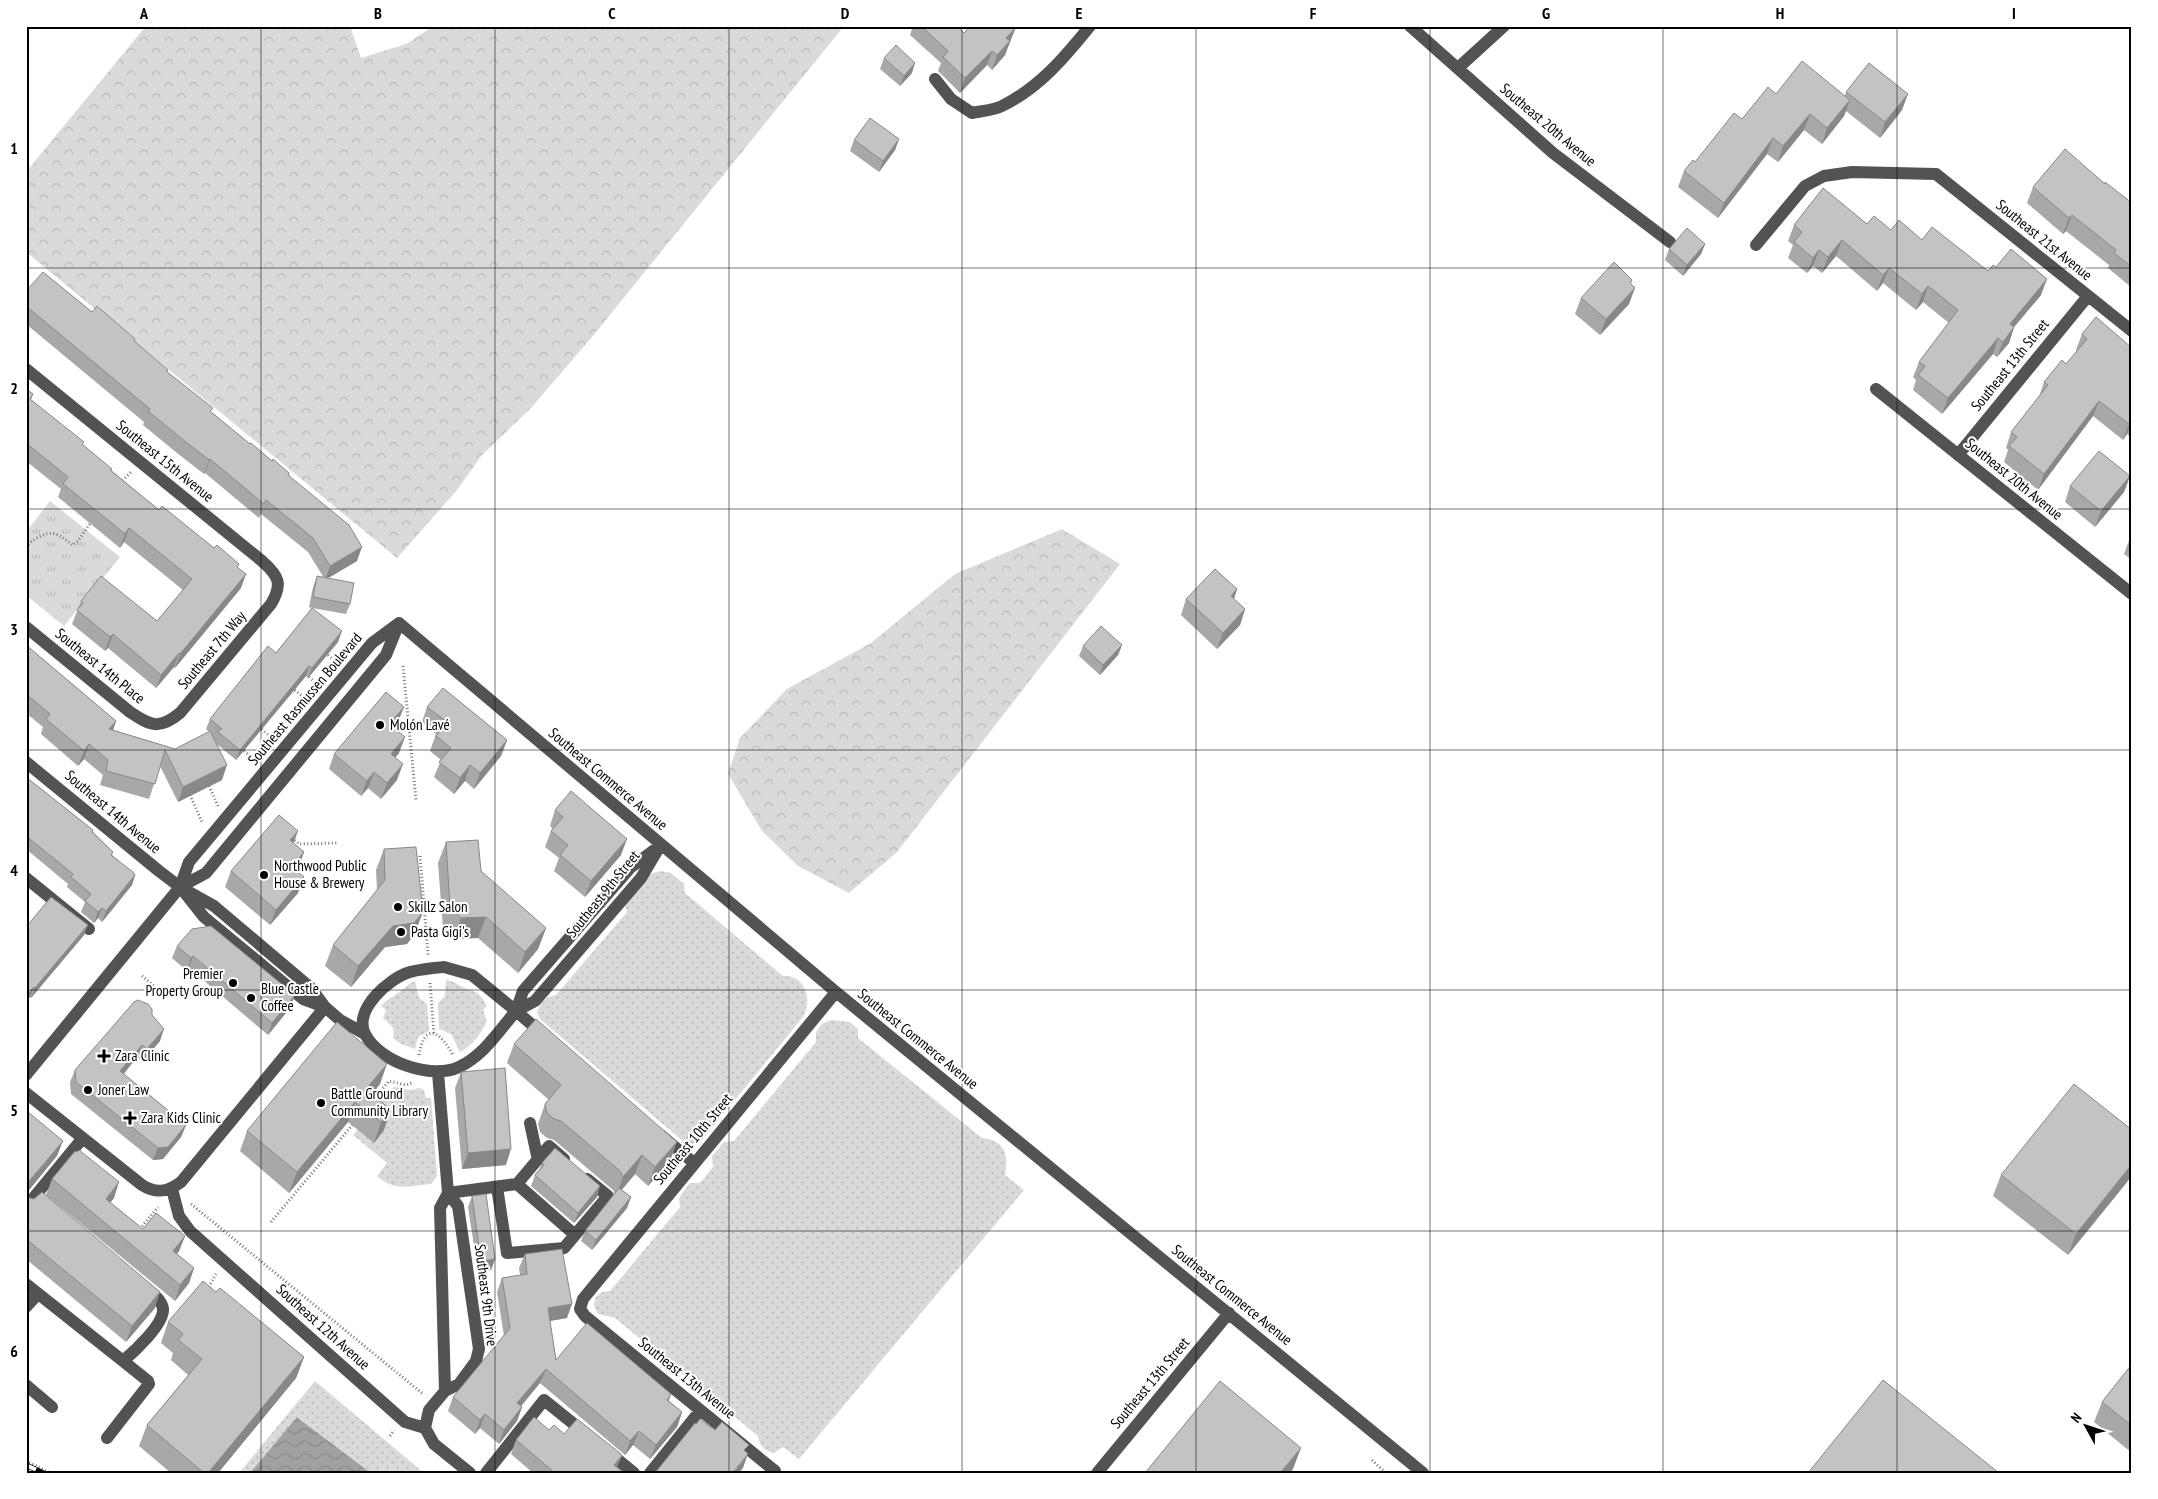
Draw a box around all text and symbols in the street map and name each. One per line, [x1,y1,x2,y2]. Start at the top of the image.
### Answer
text: A [139,3,149,23]
text: B [374,3,382,23]
text: C [608,3,616,23]
text: D [841,3,850,23]
text: E [1076,3,1083,23]
text: F [1310,3,1317,23]
text: G [1542,3,1550,23]
text: H [1776,3,1784,23]
text: I [2012,3,2016,23]
street label: Southeast 20th Avenue [1496,79,1600,170]
text: 1 [10,138,18,158]
street label: Southeast 21st Avenue [1992,195,2096,284]
street label: Southeast 13th Street [1967,315,2053,415]
text: 2 [10,378,18,398]
street label: Southeast 15th Avenue [113,416,218,506]
street label: Southeast 20th Avenue [1962,434,2067,524]
street label: Southeast 7th Way [173,606,250,693]
text: 3 [10,619,18,639]
street label: Southeast 14th Place [52,624,149,707]
street label: Southeast Rasmussen Boulevard [244,628,366,769]
place label: Molón Lavé [390,715,450,734]
marker: Molón Lavé [374,719,386,731]
street label: Southeast Commerce Avenue [545,723,672,834]
street label: Southeast 14th Avenue [61,766,165,857]
street label: Southeast 9th Street [562,846,643,941]
place label: Northwood Public House & Brewery [274,856,367,892]
text: 4 [10,860,18,880]
marker: Northwood Public House & Brewery [258,869,270,881]
place label: Skillz Salon [408,897,468,916]
marker: Skillz Salon [392,901,404,913]
place label: Pasta Gigi's [411,922,469,941]
marker: Pasta Gigi's [395,926,407,938]
place label: Premier Property Group [145,964,224,1000]
marker: Premier Property Group [227,977,239,989]
place label: Blue Castle Coffee [261,979,319,1015]
street label: Southeast Commerce Avenue [854,984,982,1093]
marker: Blue Castle Coffee [245,992,257,1004]
place label: Zara Clinic [115,1046,170,1065]
marker: Zara Clinic [97,1049,111,1063]
place label: Joner Law [97,1080,149,1099]
marker: Joner Law [82,1084,94,1096]
place label: Battle Ground Community Library [331,1084,428,1120]
street label: Southeast 10th Street [649,1089,736,1188]
marker: Battle Ground Community Library [315,1097,327,1109]
text: 5 [10,1100,18,1120]
place label: Zara Kids Clinic [141,1108,221,1127]
marker: Zara Kids Clinic [123,1111,137,1125]
street label: Southeast Commerce Avenue [1168,1240,1296,1349]
street label: Southeast 9th Drive [471,1243,502,1347]
street label: Southeast 12th Avenue [273,1280,374,1374]
street label: Southeast 13th Avenue [635,1333,740,1423]
street label: Southeast 13th Street [1106,1333,1193,1432]
text: 6 [10,1341,18,1361]
north arrow [2060,1402,2110,1452]
text: N [2067,1409,2085,1426]

